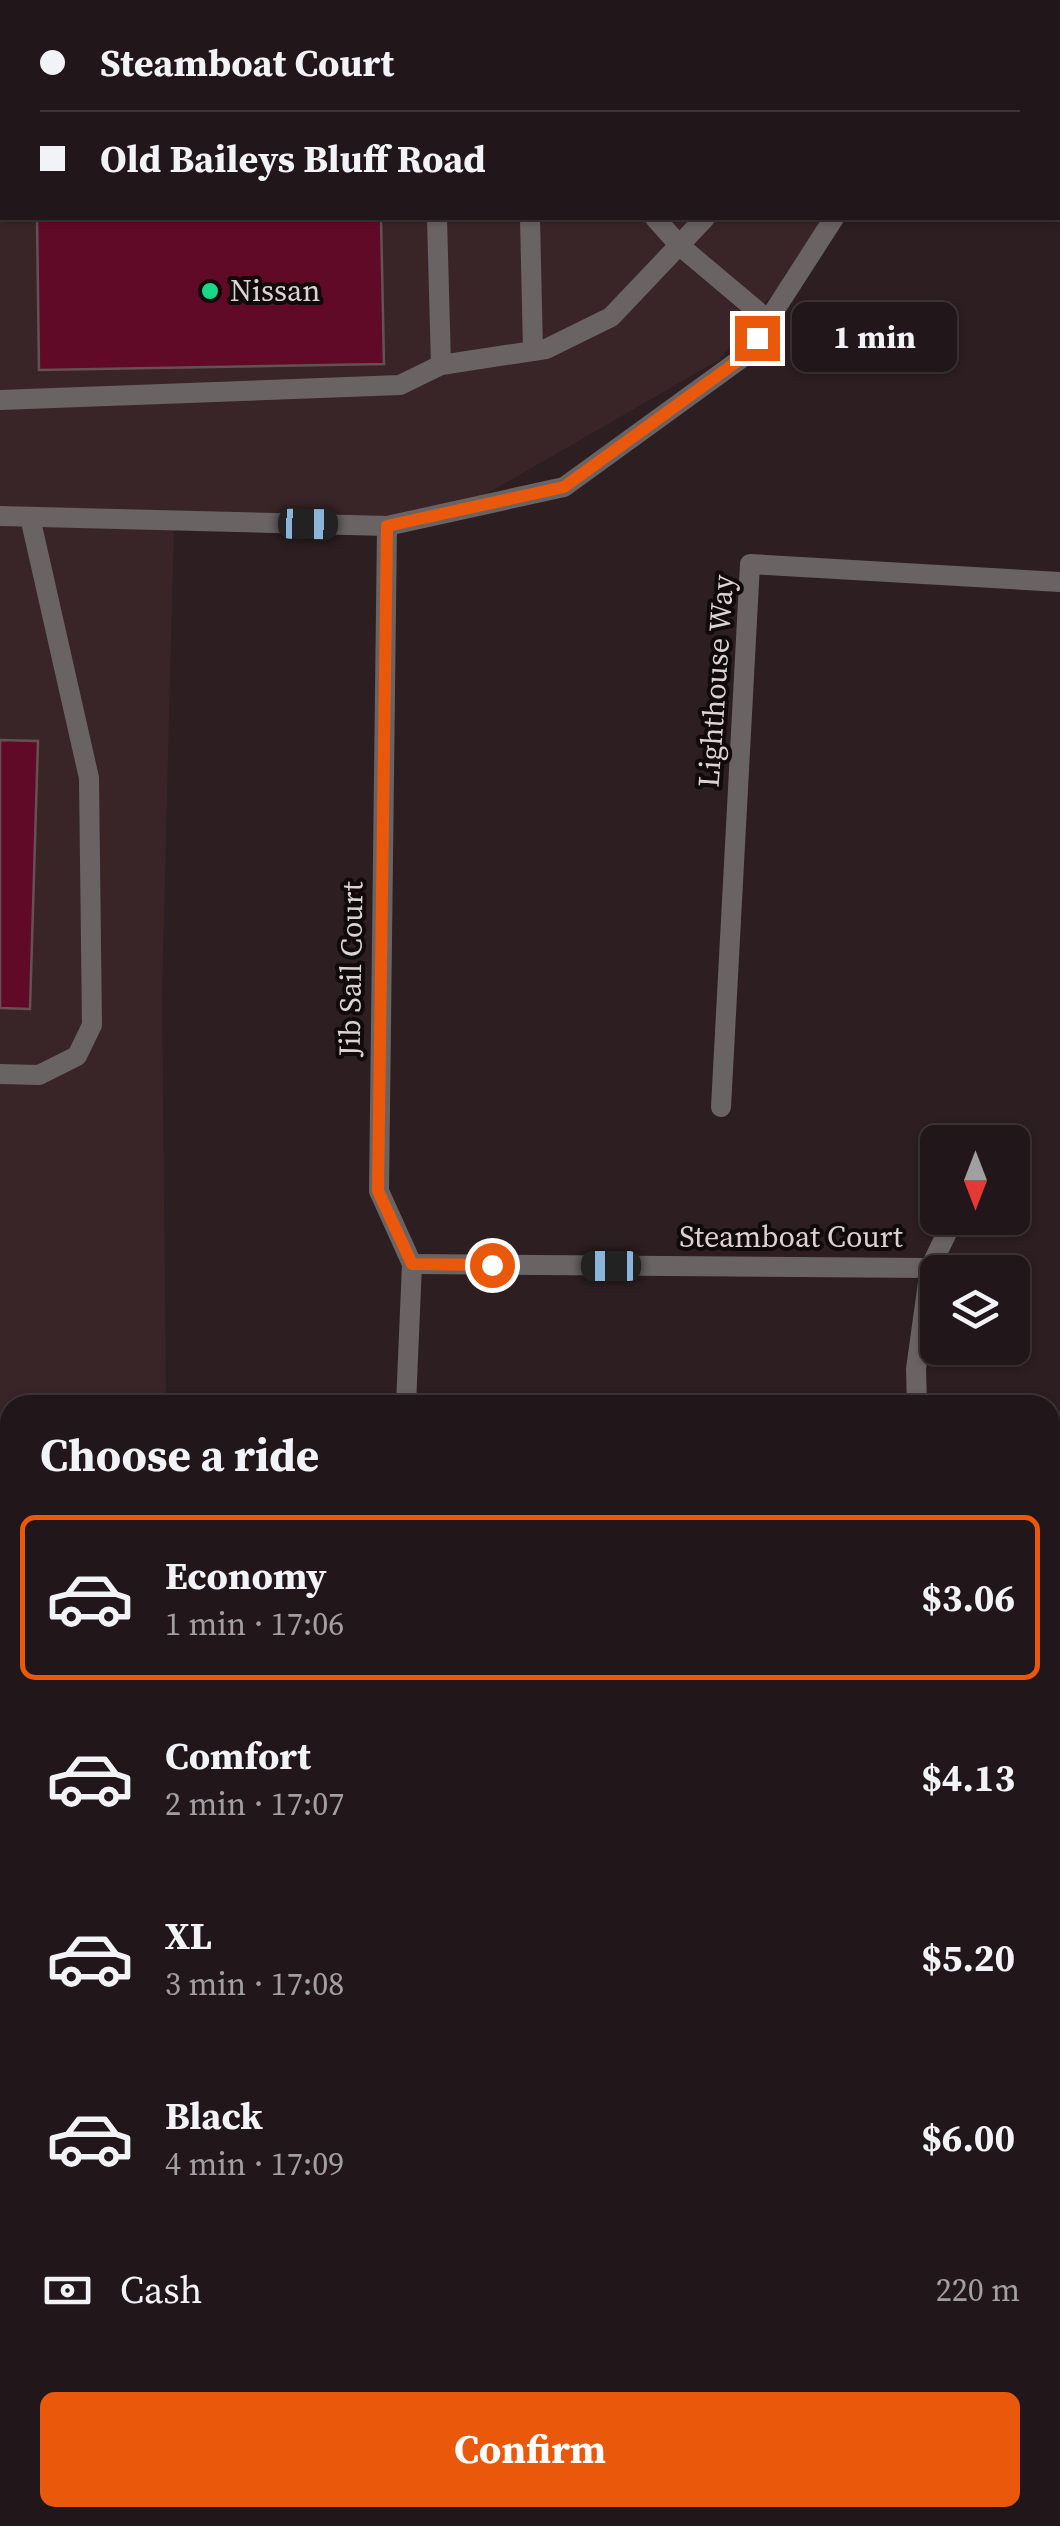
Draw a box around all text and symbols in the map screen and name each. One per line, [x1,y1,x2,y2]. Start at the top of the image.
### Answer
text: Steamboat Court [100,37,394,89]
text: Old Baileys Bluff Road [100,133,486,185]
place label: Nissan [230,270,320,311]
marker: Nissan [199,280,221,302]
callout: 1 min [792,303,957,373]
text: 1 min [833,315,916,359]
route end [735,316,780,361]
car [278,508,338,540]
street label: Lighthouse Way [688,573,743,789]
street label: Jib Sail Court [328,881,373,1058]
north arrow [920,1125,1030,1235]
map controls [920,1125,1030,1365]
street label: Steamboat Court [679,1216,903,1257]
route start [470,1243,515,1288]
car [581,1251,641,1281]
button: layers [920,1255,1030,1365]
text: Choose a ride [40,1424,319,1486]
text: Economy [165,1550,327,1602]
icon: car [45,1553,135,1643]
text: $3.06 [921,1572,1015,1624]
text: 1 min · 17:06 [165,1602,344,1646]
text: Comfort [165,1730,311,1782]
icon: car [45,1733,135,1823]
text: $4.13 [921,1752,1015,1804]
text: 2 min · 17:07 [165,1782,344,1826]
text: XL [165,1910,212,1962]
icon: car [45,1913,135,2003]
text: $5.20 [921,1932,1015,1984]
text: 3 min · 17:08 [165,1962,344,2006]
text: Black [165,2090,263,2142]
icon: car [45,2093,135,2183]
text: $6.00 [921,2112,1015,2164]
text: 4 min · 17:09 [165,2142,344,2186]
icon: cash [40,2263,95,2318]
text: Cash [120,2264,202,2316]
text: 220 m [936,2268,1020,2312]
button: Confirm [40,2392,1020,2507]

